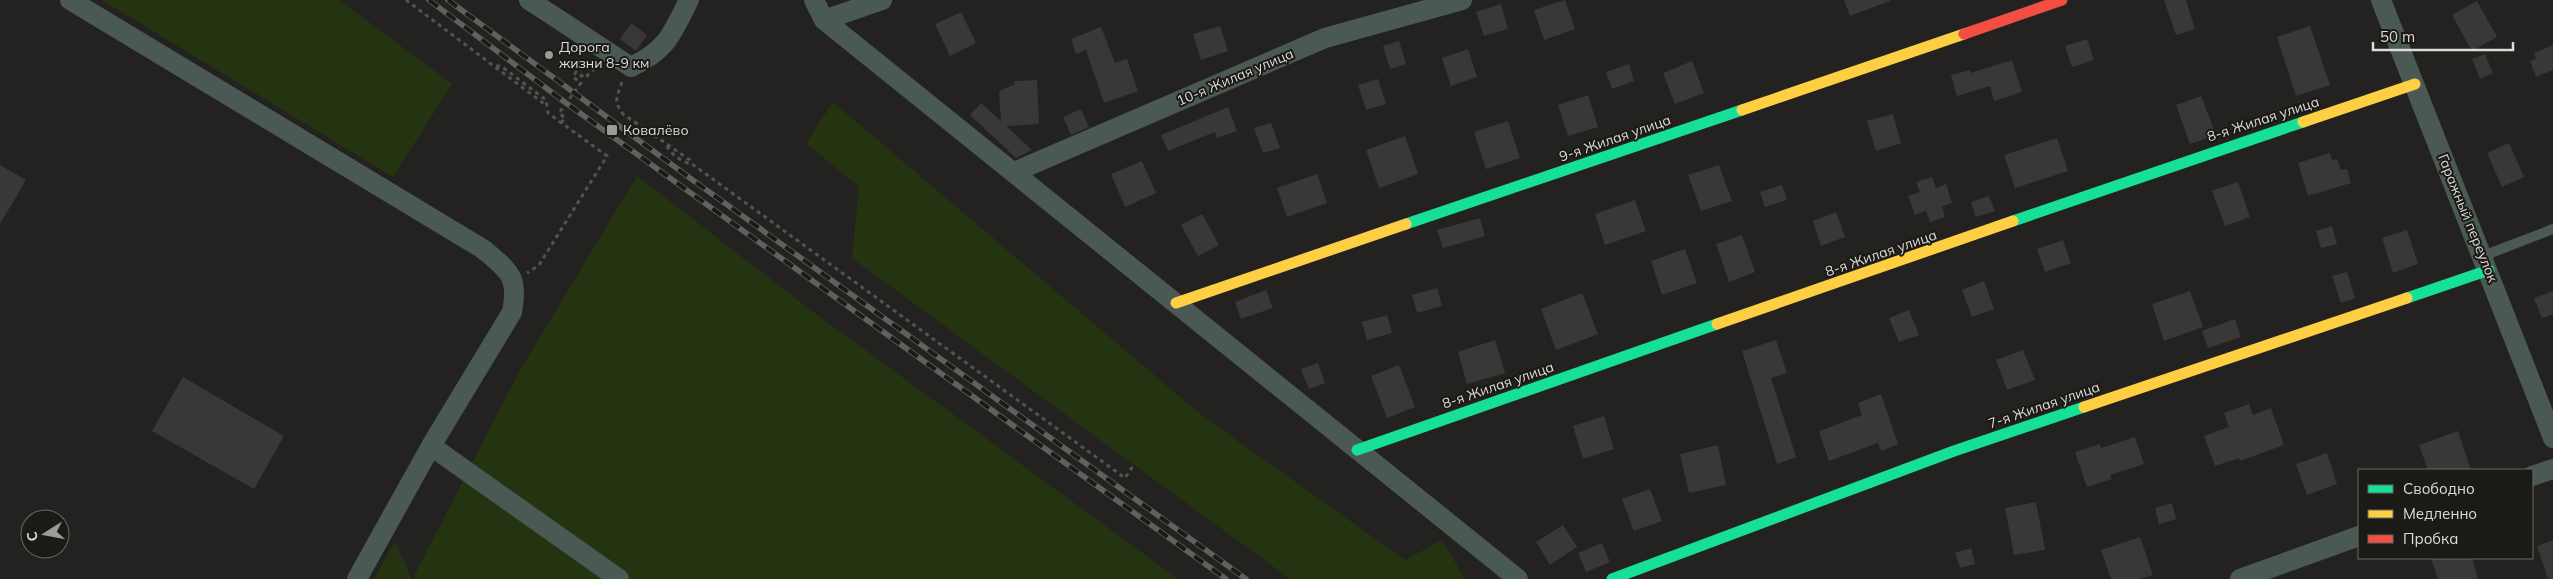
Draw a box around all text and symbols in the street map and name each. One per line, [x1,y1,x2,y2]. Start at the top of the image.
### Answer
scale bar [2373,20,2513,52]
text: 50 m [2380,27,2415,46]
place label: Дорога жизни 8-9 км [559,38,650,72]
street label: 10-я Жилая улица [1174,44,1296,110]
marker: Дорога жизни 8-9 км [543,49,555,61]
street label: 8-я Жилая улица [2205,92,2321,146]
street label: 9-я Жилая улица [1557,110,1673,166]
place label: Ковалёво [623,121,689,139]
marker: Ковалёво [605,123,619,137]
street label: Гаражный переулок [2434,151,2502,285]
street label: 8-я Жилая улица [1823,225,1939,281]
street label: 8-я Жилая улица [1440,357,1556,413]
street label: 7-я Жилая улица [1986,377,2102,433]
legend [2358,469,2533,559]
text: Свободно [2403,479,2475,498]
text: Медленно [2403,504,2477,523]
north arrow [20,509,70,559]
text: Пробка [2403,529,2458,548]
text: С [22,530,42,543]

